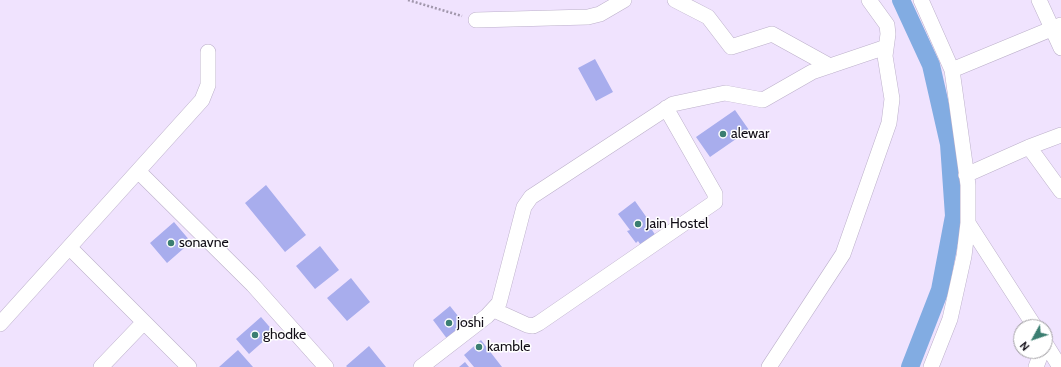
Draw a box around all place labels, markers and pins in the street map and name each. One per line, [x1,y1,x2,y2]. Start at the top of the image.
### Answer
place label: alewar [731,126,769,142]
marker: alewar [718,129,728,139]
place label: Jain Hostel [646,216,708,232]
marker: Jain Hostel [633,219,643,229]
place label: sonavne [179,235,229,251]
marker: sonavne [166,238,176,248]
place label: joshi [457,315,484,331]
marker: joshi [444,318,454,328]
place label: ghodke [263,327,306,343]
marker: ghodke [250,330,260,340]
place label: kamble [487,339,530,355]
marker: kamble [474,342,484,352]

